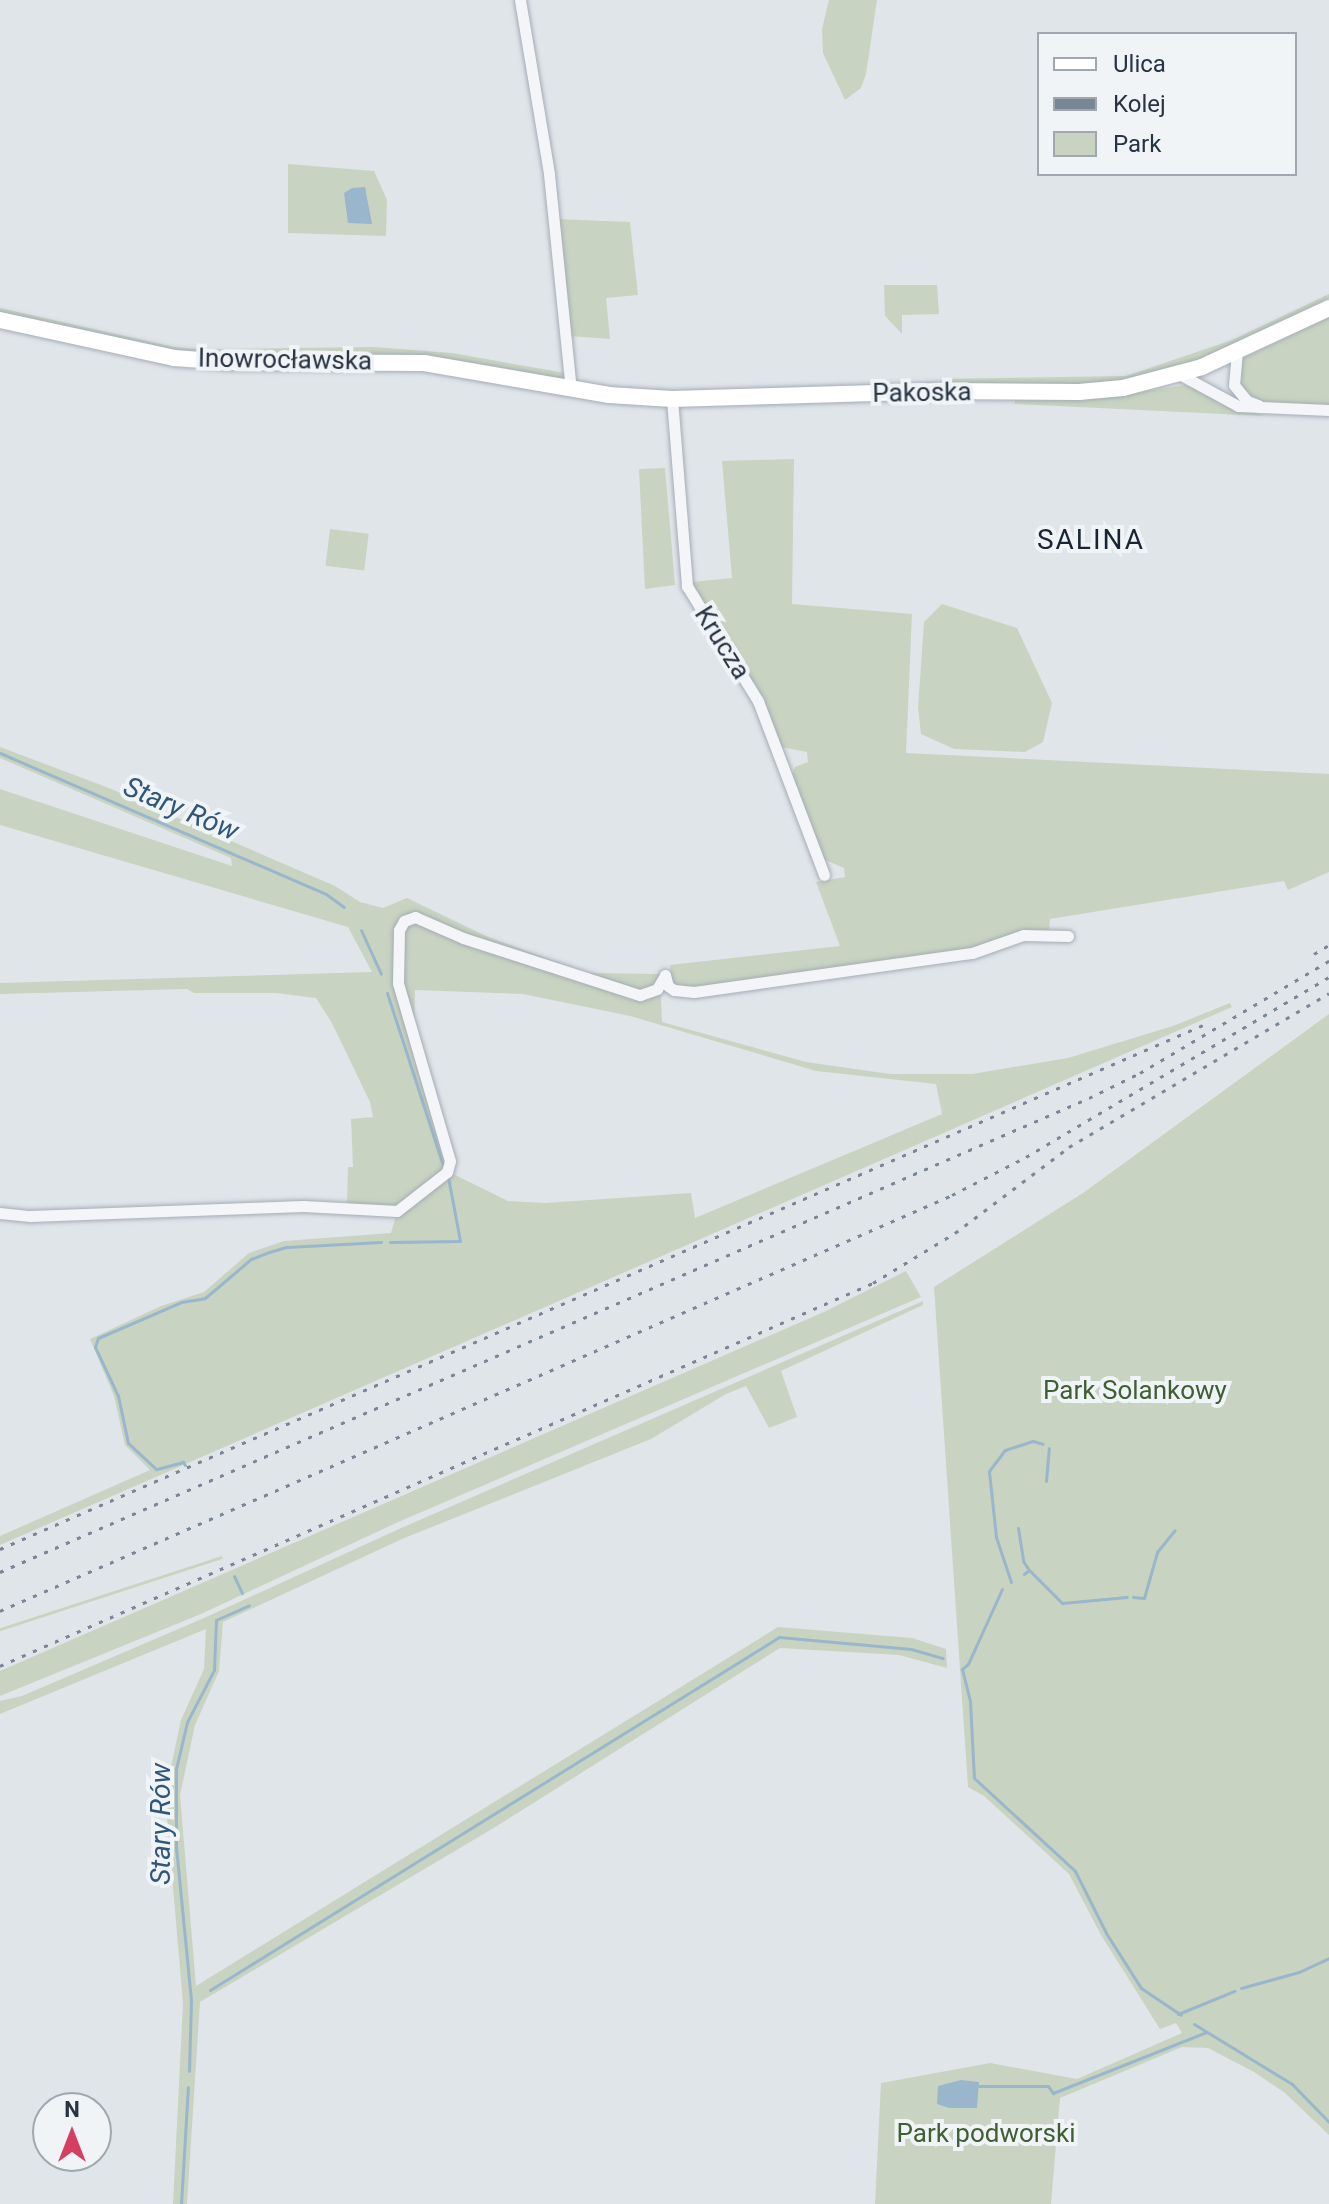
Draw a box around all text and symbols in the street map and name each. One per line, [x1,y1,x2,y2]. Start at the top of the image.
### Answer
legend [1037,32,1297,176]
text: Ulica [1113,50,1166,78]
text: Kolej [1113,90,1166,118]
text: Park [1113,130,1161,158]
street label: Inowrocławska [198,343,372,377]
street label: Pakoska [872,377,972,409]
district label: SALINA [1037,523,1145,557]
street label: Krucza [688,601,756,685]
water label: Stary Rów [118,770,244,848]
park label: Park Solankowy [1043,1375,1227,1407]
water label: Stary Rów [144,1763,178,1885]
north arrow [32,2092,112,2172]
text: N [64,2097,80,2122]
park label: Park podworski [896,2118,1076,2150]

